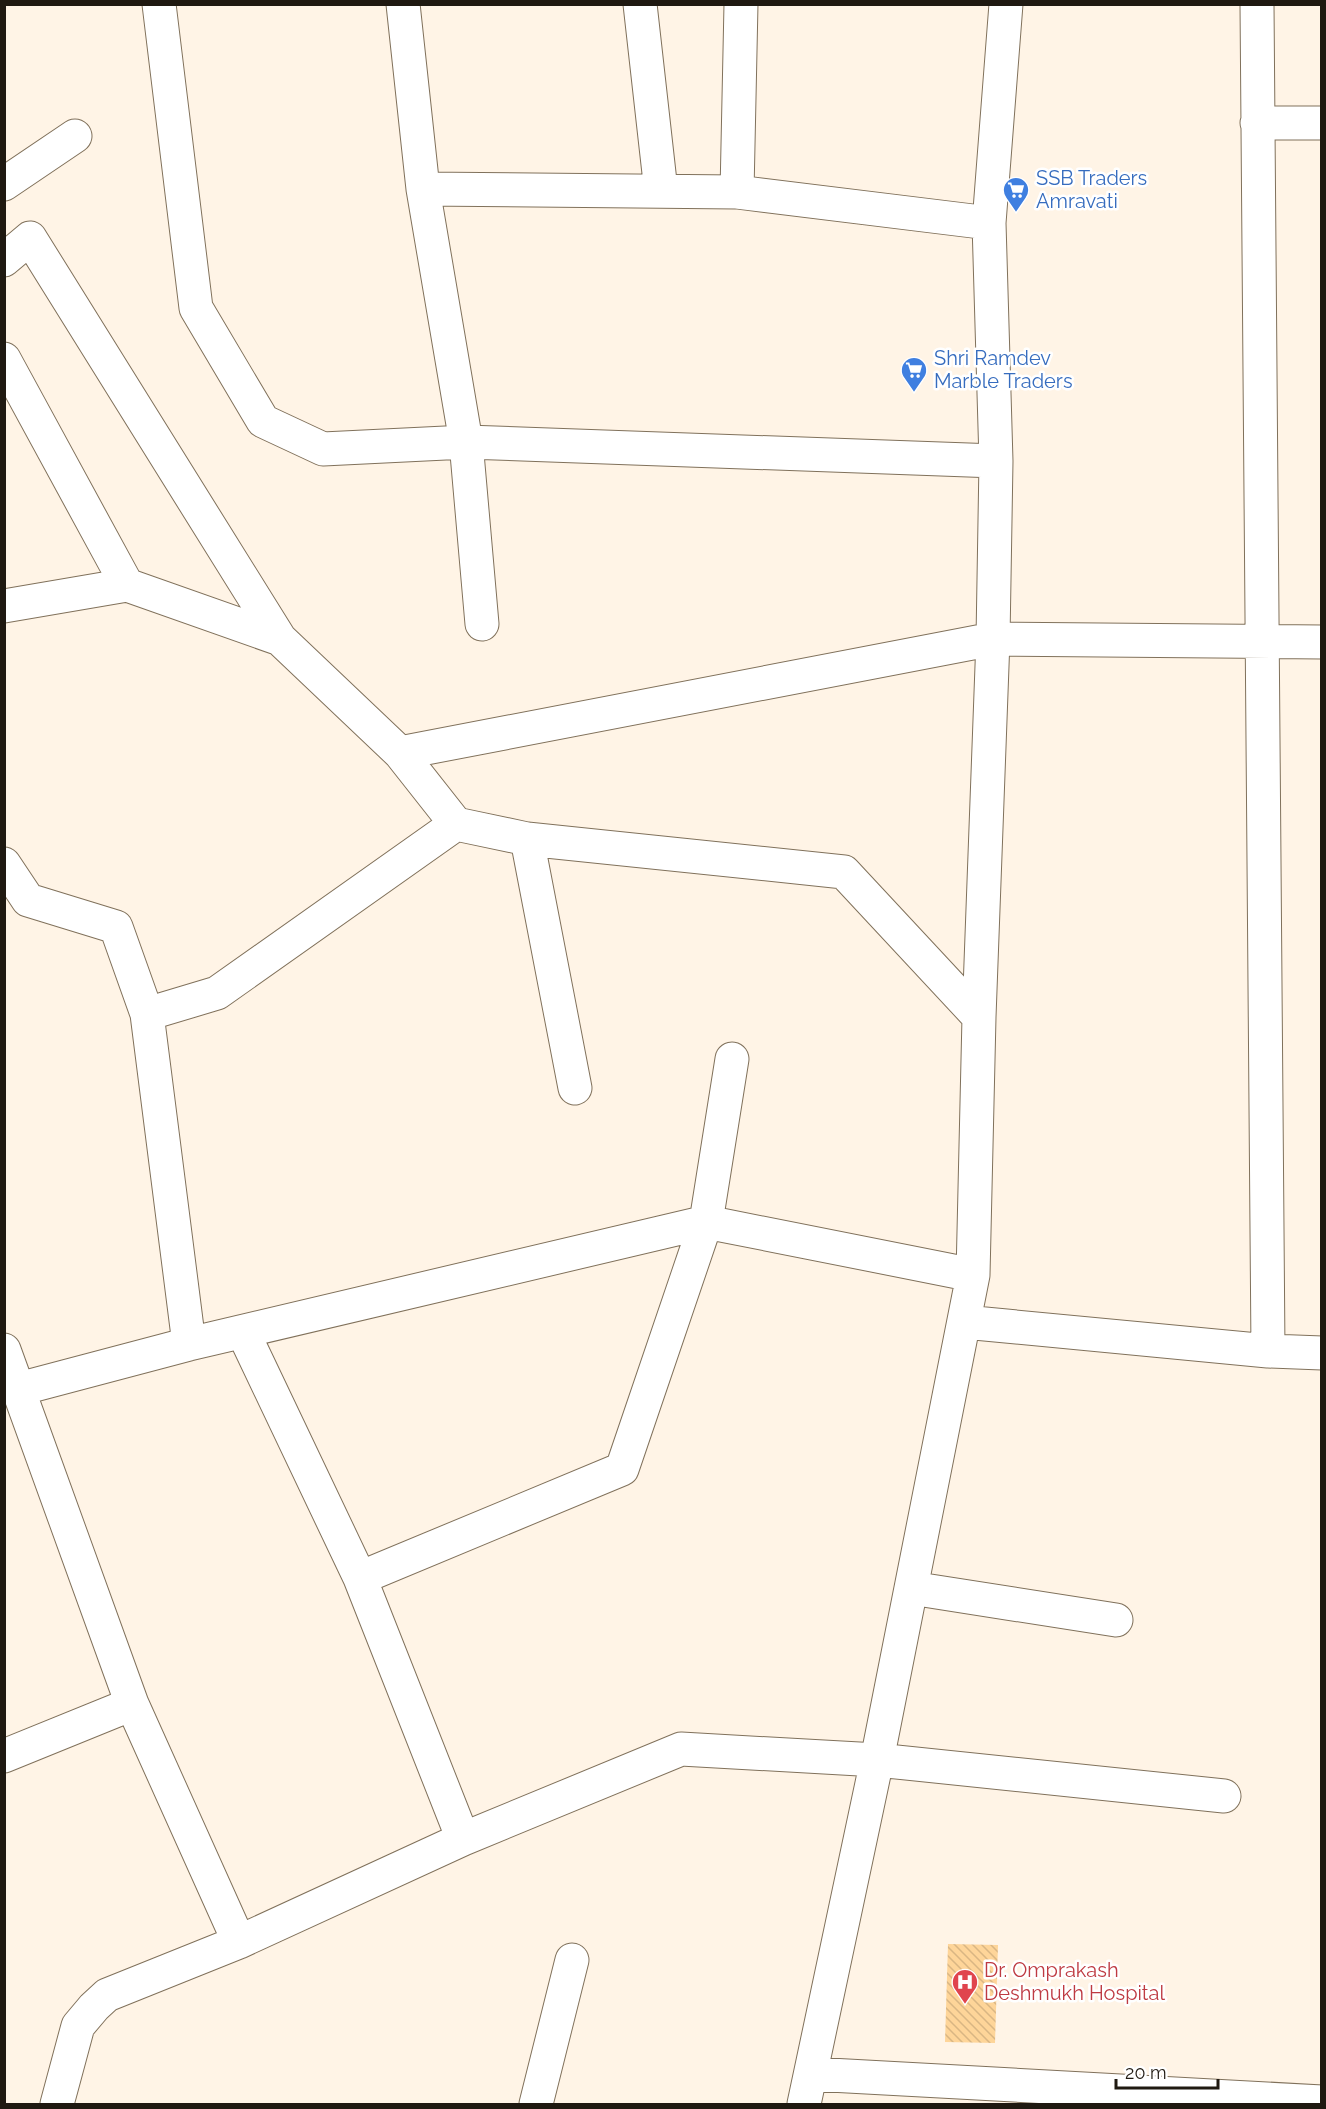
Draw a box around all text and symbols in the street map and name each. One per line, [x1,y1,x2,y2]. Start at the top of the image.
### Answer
place label: SSB Traders Amravati [1036,166,1147,213]
supermarket icon: SSB Traders Amravati [1001,175,1031,213]
place label: Shri Ramdev Marble Traders [934,346,1073,393]
supermarket icon: Shri Ramdev Marble Traders [899,355,929,393]
place label: Dr. Omprakash Deshmukh Hospital [984,1958,1165,2005]
hospital icon: Dr. Omprakash Deshmukh Hospital [950,1967,980,2005]
scale bar [1116,2052,1218,2090]
text: 20 m [1125,2062,1167,2083]

